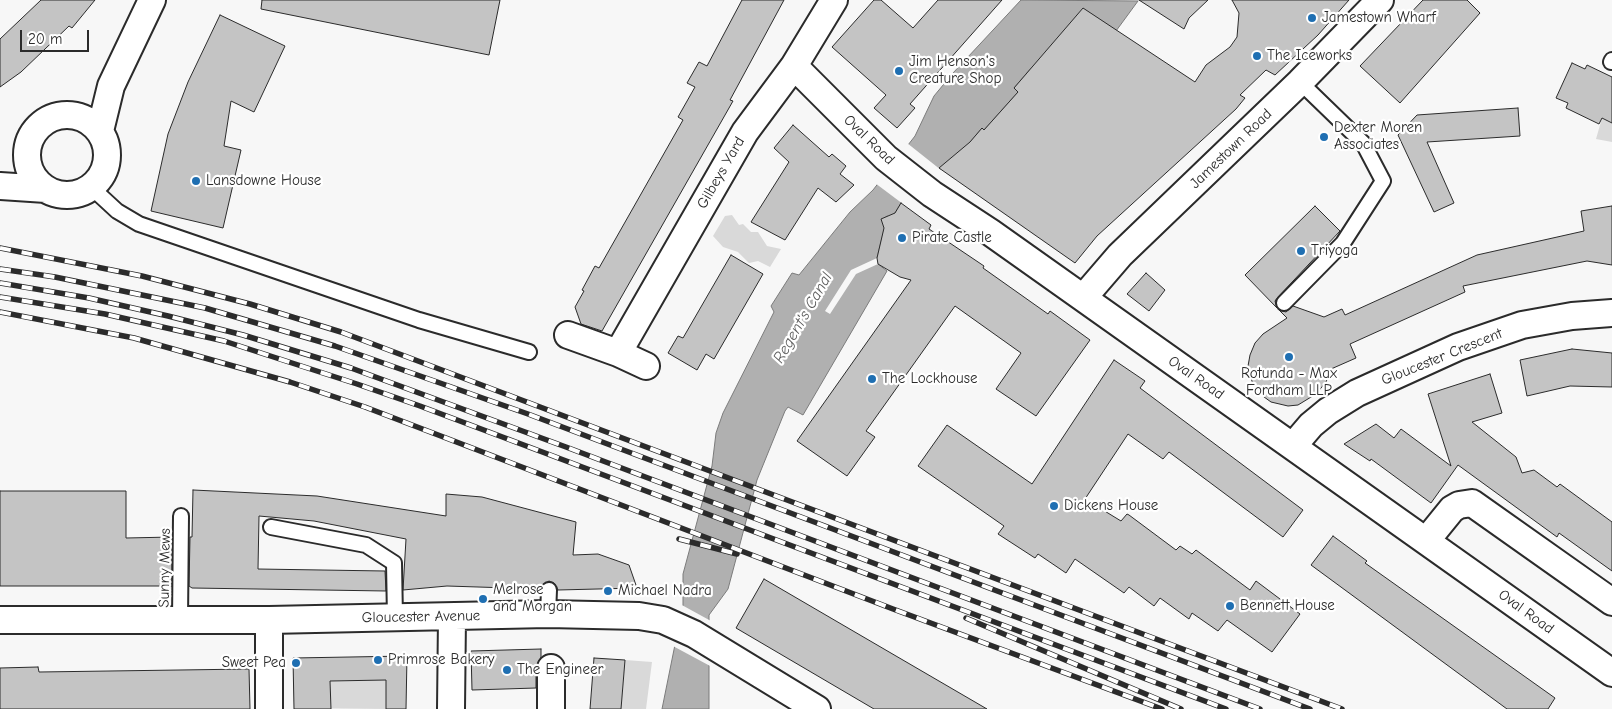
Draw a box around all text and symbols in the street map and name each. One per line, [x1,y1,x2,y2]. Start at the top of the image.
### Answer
place label: Jamestown Wharf [1322,9,1436,27]
marker: Jamestown Wharf [1306,12,1318,24]
scale bar [22,20,91,52]
text: 20 m [28,30,62,48]
place label: The Iceworks [1267,47,1352,65]
marker: The Iceworks [1251,50,1263,62]
place label: Jim Henson's Creature Shop [909,53,1002,88]
marker: Jim Henson's Creature Shop [893,65,905,77]
street label: Jamestown Road [1186,105,1276,193]
street label: Oval Road [840,111,898,169]
place label: Dexter Moren Associates [1334,119,1422,154]
marker: Dexter Moren Associates [1318,131,1330,143]
street label: Gilbeys Yard [693,134,749,212]
place label: Lansdowne House [206,172,321,190]
marker: Lansdowne House [190,175,202,187]
place label: Pirate Castle [912,229,992,247]
marker: Pirate Castle [896,232,908,244]
place label: Triyoga [1311,242,1358,260]
marker: Triyoga [1295,245,1307,257]
water label: Regent's Canal [769,269,837,367]
street label: Gloucester Crescent [1379,325,1505,389]
marker: Rotunda - Max Fordham LLP [1283,351,1295,363]
street label: Oval Road [1165,352,1227,404]
place label: Rotunda - Max Fordham LLP [1241,365,1337,400]
place label: The Lockhouse [882,370,977,388]
marker: The Lockhouse [866,373,878,385]
place label: Dickens House [1064,497,1158,515]
marker: Dickens House [1048,500,1060,512]
street label: Sunny Mews [155,528,175,608]
place label: Melrose and Morgan [493,581,572,616]
place label: Michael Nadra [618,582,712,600]
marker: Michael Nadra [602,585,614,597]
street label: Oval Road [1495,586,1557,638]
marker: Melrose and Morgan [477,593,489,605]
place label: Bennett House [1240,597,1335,615]
marker: Bennett House [1224,600,1236,612]
street label: Gloucester Avenue [362,607,480,627]
place label: Primrose Bakery [388,651,495,669]
place label: Sweet Pea [222,654,286,672]
marker: Primrose Bakery [372,654,384,666]
marker: Sweet Pea [290,657,302,669]
place label: The Engineer [517,661,603,679]
marker: The Engineer [501,664,513,676]

